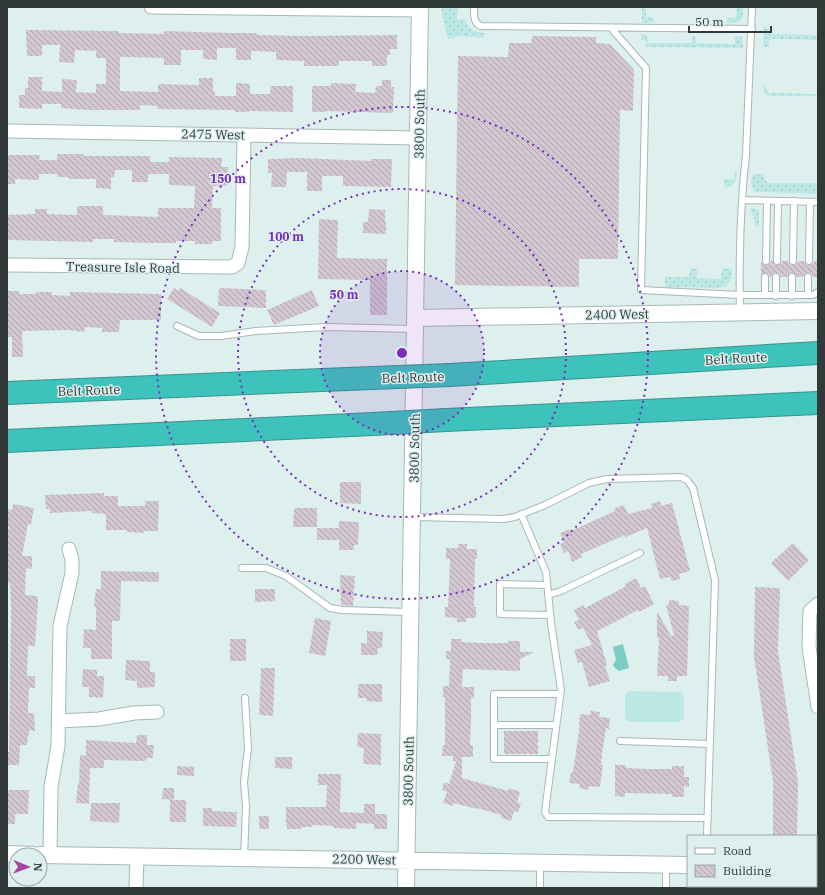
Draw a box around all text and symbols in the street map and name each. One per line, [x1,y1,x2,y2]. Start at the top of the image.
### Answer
scale bar [689,8,771,34]
text: 50 m [695,14,724,29]
street label: 3800 South [410,89,429,159]
street label: 2475 West [181,125,246,144]
text: 150 m [210,171,246,186]
text: 100 m [268,229,304,244]
street label: Treasure Isle Road [66,258,180,277]
text: 50 m [330,287,359,302]
street label: 2400 West [585,305,650,324]
centre of rings [395,346,409,360]
street label: Belt Route [704,348,768,369]
street label: Belt Route [381,368,445,387]
street label: Belt Route [57,381,121,400]
street label: 3800 South [405,413,424,483]
street label: 3800 South [399,736,418,806]
legend [687,835,817,887]
text: Road [723,843,752,858]
north arrow [8,847,48,887]
street label: 2200 West [332,850,397,869]
text: N [31,863,45,872]
text: Building [723,863,771,878]

